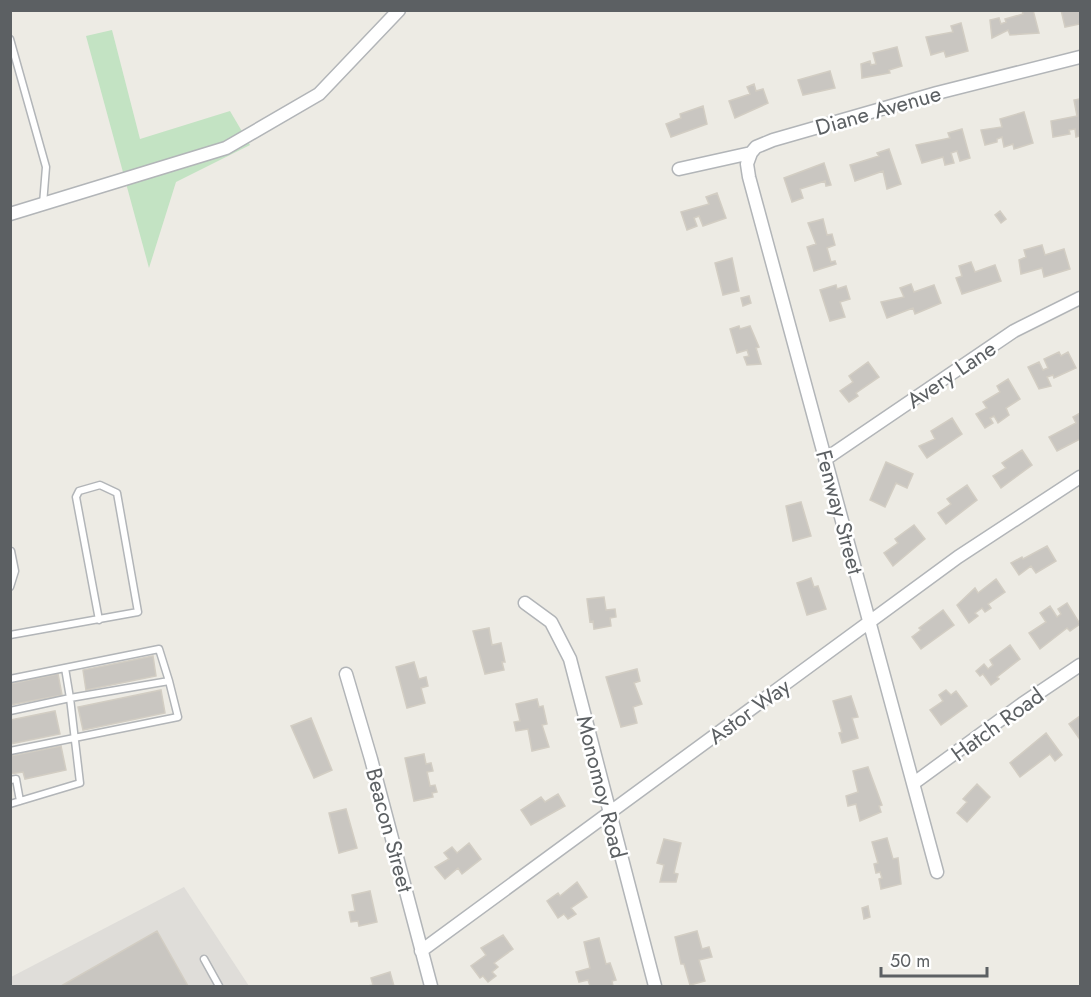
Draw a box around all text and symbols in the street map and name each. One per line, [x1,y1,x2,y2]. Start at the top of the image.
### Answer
street label: Diane Avenue [811,77,945,143]
street label: Avery Lane [900,332,1002,416]
street label: Fenway Street [808,446,872,578]
street label: Astor Way [701,670,797,752]
street label: Hatch Road [944,679,1050,769]
street label: Monomoy Road [569,712,635,862]
street label: Beacon Street [358,764,422,896]
scale bar [881,940,988,978]
text: 50 m [890,948,930,974]

